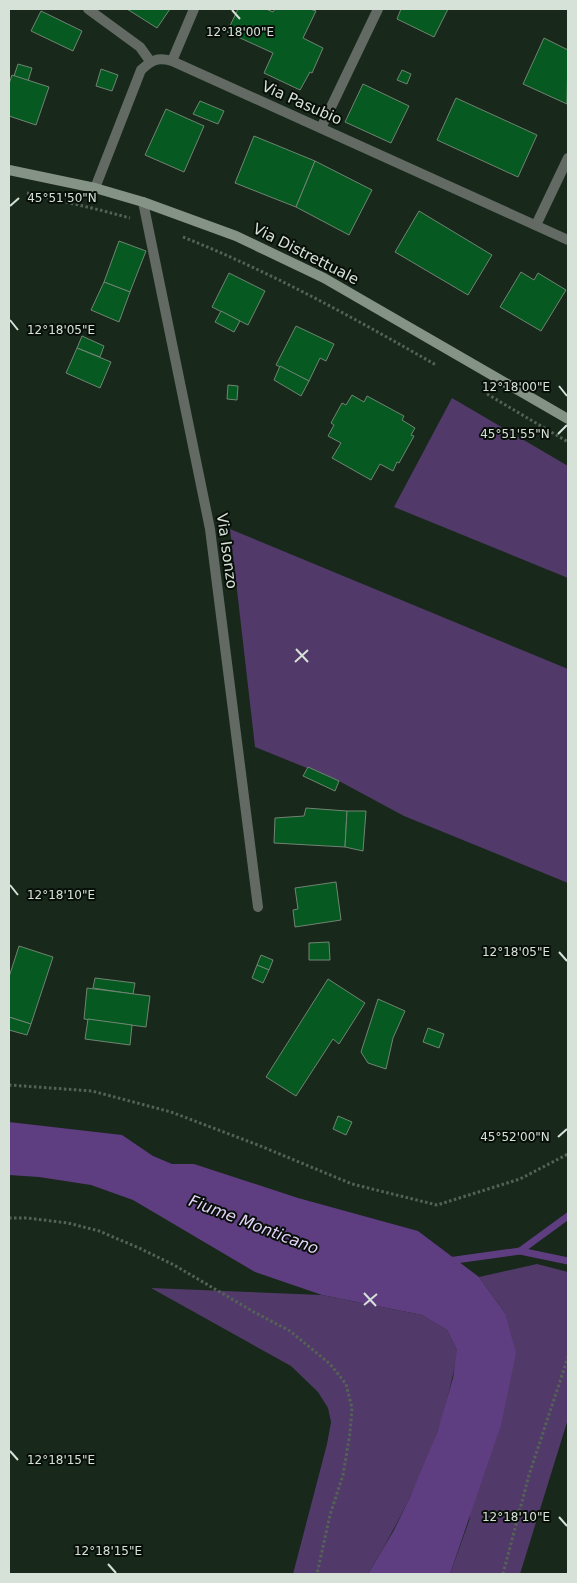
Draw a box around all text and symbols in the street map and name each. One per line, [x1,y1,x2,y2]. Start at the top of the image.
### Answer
text: 12°18'00"E [206,25,274,39]
street label: Via Pasubio [259,77,345,129]
text: 45°51'50"N [27,191,97,205]
street label: Via Distrettuale [250,220,362,288]
text: 12°18'05"E [27,323,95,337]
text: 12°18'00"E [482,380,550,394]
text: 45°51'55"N [480,427,550,441]
street label: Via Isonzo [213,512,241,590]
text: 12°18'10"E [27,888,95,902]
text: 12°18'05"E [482,945,550,959]
text: 45°52'00"N [480,1130,550,1144]
water label: Fiume Monticano [186,1191,322,1258]
text: 12°18'15"E [27,1453,95,1467]
text: 12°18'10"E [482,1510,550,1524]
text: 12°18'15"E [74,1544,142,1558]

